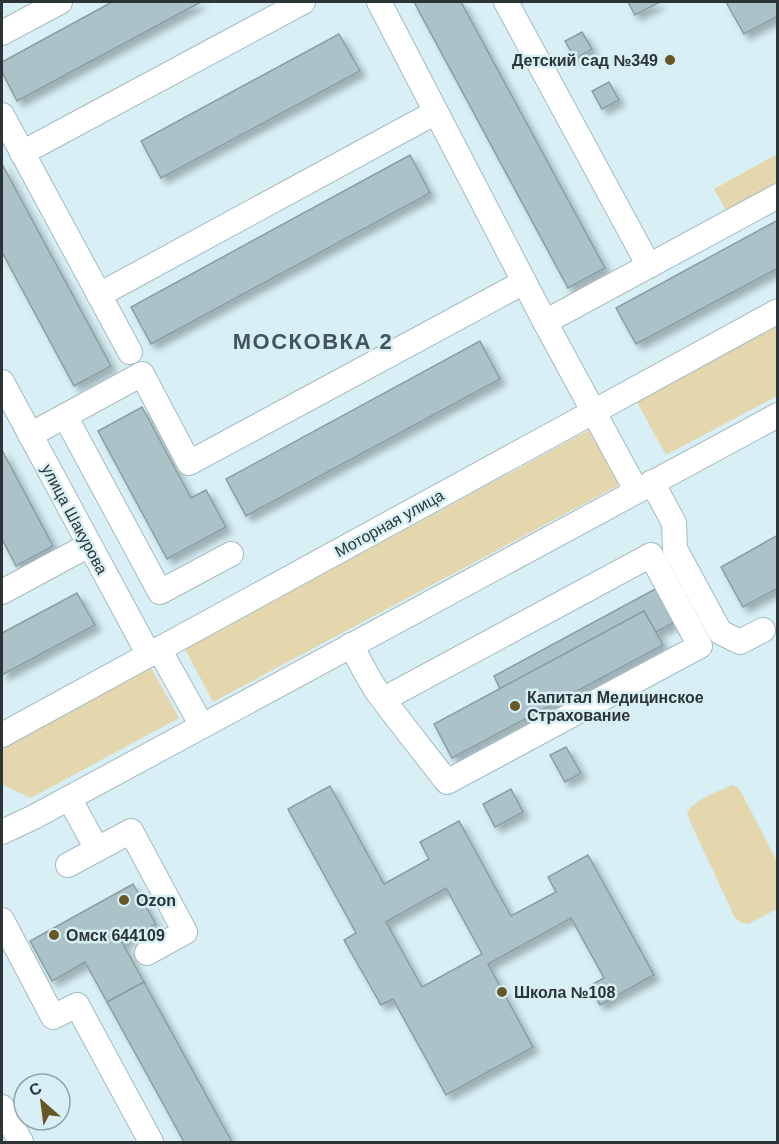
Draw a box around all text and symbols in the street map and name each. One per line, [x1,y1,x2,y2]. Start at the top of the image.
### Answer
place label: Детский сад №349 [512,52,658,69]
marker: Детский сад №349 [663,53,677,67]
district label: МОСКОВКА 2 [233,329,393,354]
street label: улица Шакурова [38,461,111,577]
street label: Моторная улица [332,486,447,560]
place label: Капитал Медицинское Страхование [527,689,704,724]
marker: Капитал Медицинское Страхование [508,699,522,713]
place label: Ozon [136,892,176,909]
marker: Ozon [117,893,131,907]
place label: Омск 644109 [66,927,165,944]
marker: Омск 644109 [47,928,61,942]
place label: Школа №108 [514,984,615,1001]
marker: Школа №108 [495,985,509,999]
north arrow [12,1072,72,1132]
text: С [26,1079,45,1099]

